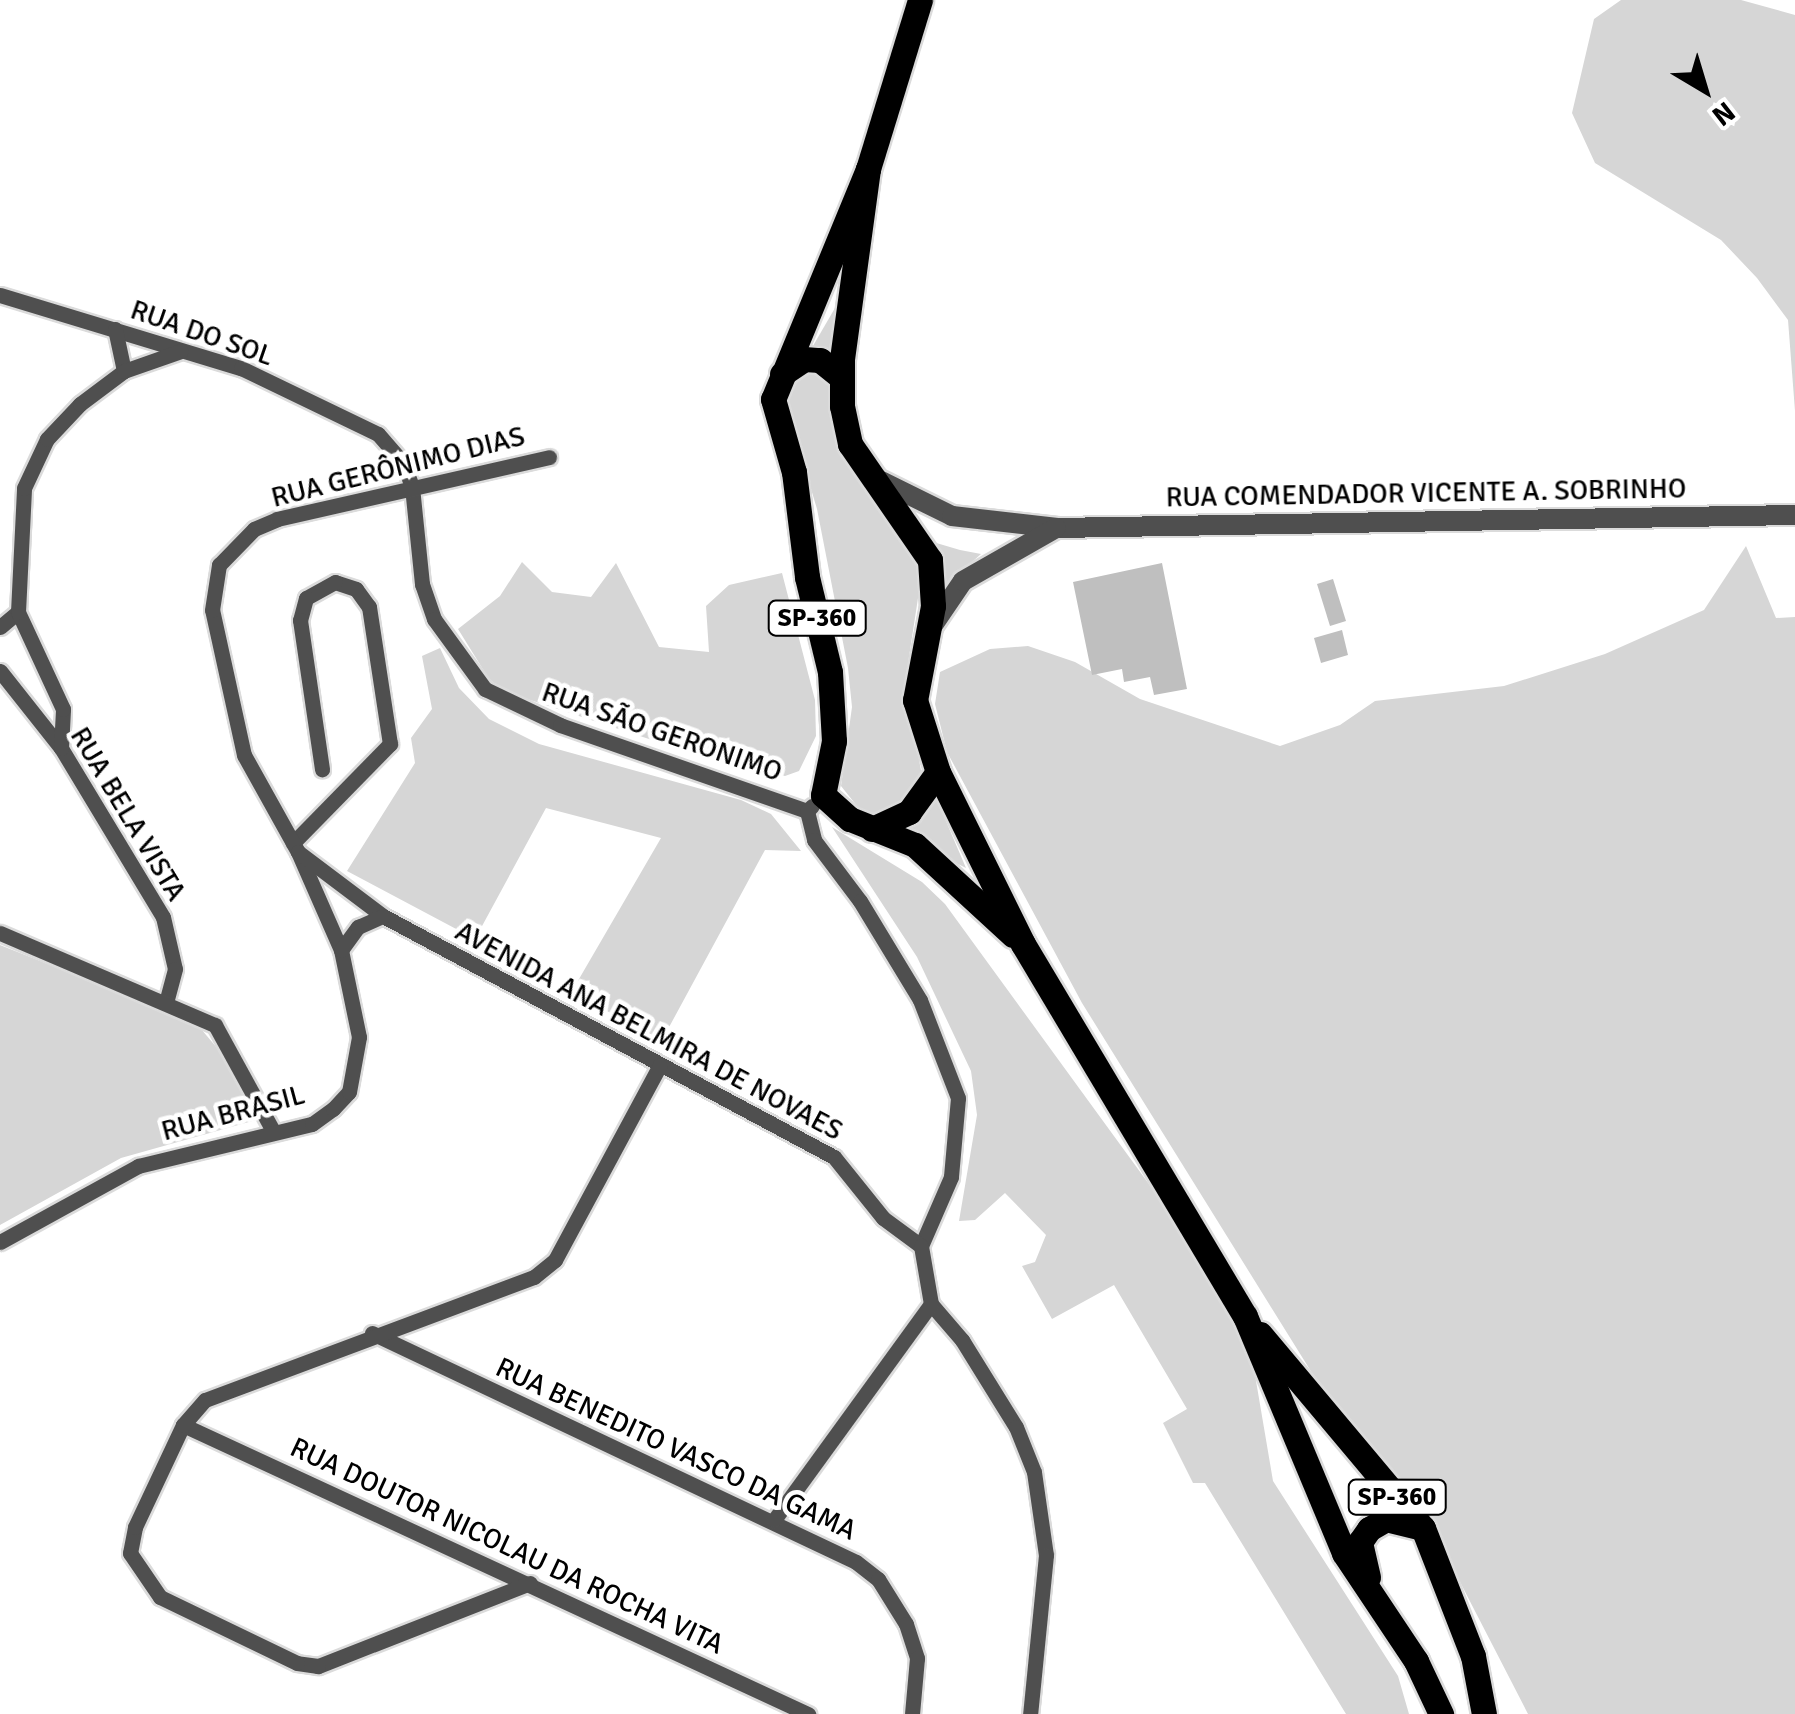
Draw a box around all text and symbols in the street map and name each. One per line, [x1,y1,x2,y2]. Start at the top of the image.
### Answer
north arrow [1655,40,1755,140]
text: N [1705,94,1742,133]
street label: RUA DO SOL [126,293,278,373]
street label: RUA GERÔNIMO DIAS [268,419,528,515]
street label: RUA COMENDADOR VICENTE A. SOBRINHO [1165,472,1687,514]
road number: SP-360 [767,598,867,638]
street label: RUA SÃO GERONIMO [538,675,786,789]
street label: RUA BELA VISTA [63,721,193,907]
street label: AVENIDA ANA BELMIRA DE NOVAES [450,914,848,1148]
street label: RUA BRASIL [158,1078,308,1148]
street label: RUA BENEDITO VASCO DA GAMA [490,1351,862,1547]
street label: RUA DOUTOR NICOLAU DA ROCHA VITA [285,1431,729,1661]
road number: SP-360 [1347,1477,1447,1517]

